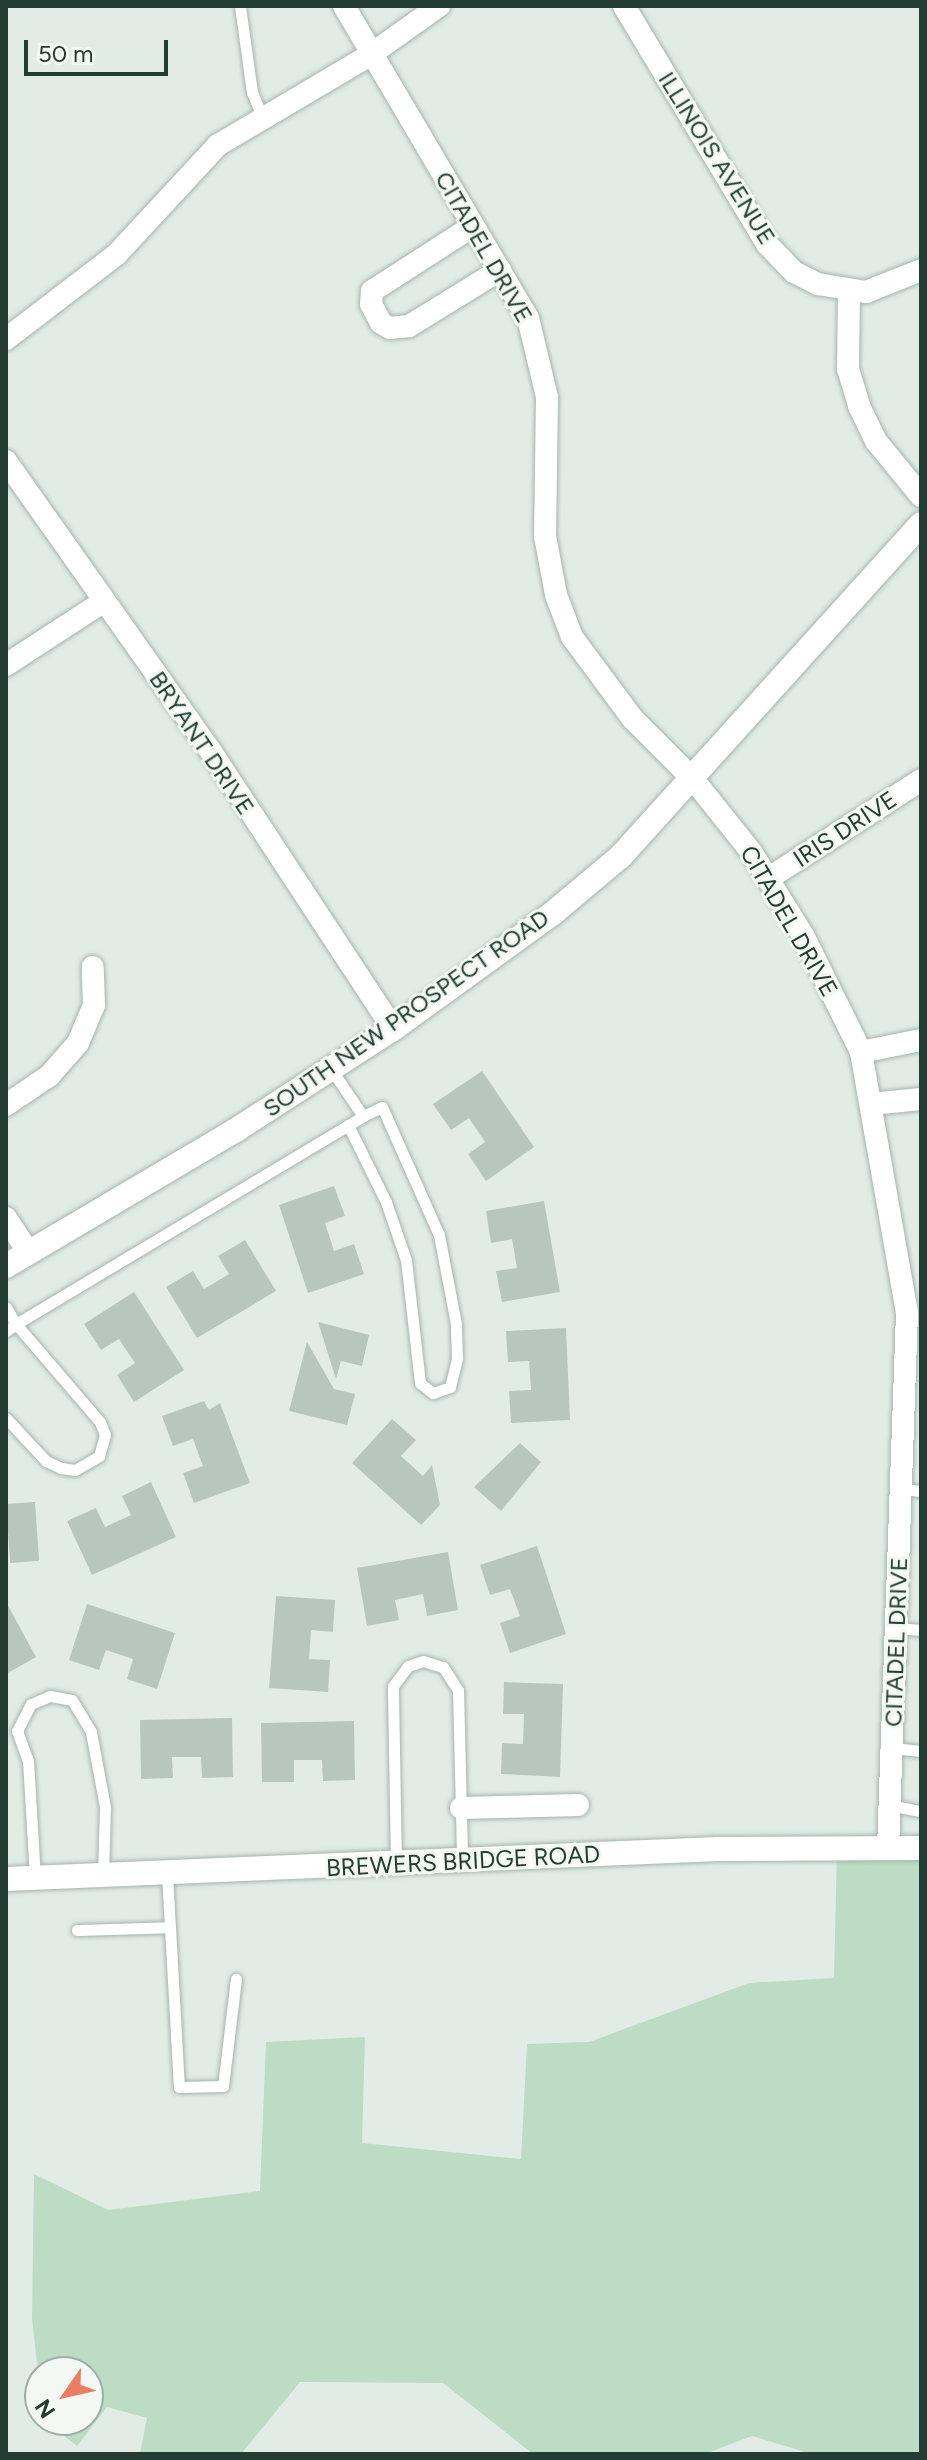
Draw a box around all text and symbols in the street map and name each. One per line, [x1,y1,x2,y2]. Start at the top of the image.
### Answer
scale bar [28,24,172,74]
text: 50 m [38,39,94,68]
street label: ILLINOIS AVENUE [652,66,782,250]
street label: CITADEL DRIVE [429,166,539,328]
street label: BRYANT DRIVE [143,666,261,820]
street label: IRIS DRIVE [788,785,902,873]
street label: CITADEL DRIVE [734,840,844,1002]
street label: SOUTH NEW PROSPECT ROAD [258,903,554,1123]
street label: CITADEL DRIVE [879,1557,913,1727]
street label: BREWERS BRIDGE ROAD [325,1839,601,1883]
north arrow [24,2356,104,2436]
text: N [29,2394,61,2423]

